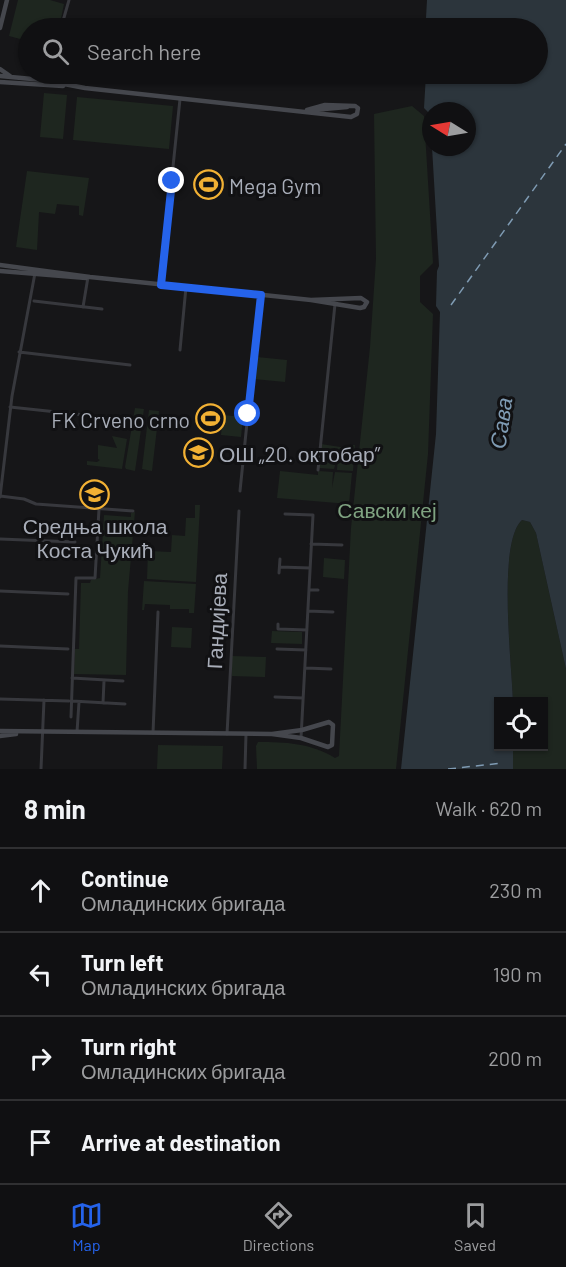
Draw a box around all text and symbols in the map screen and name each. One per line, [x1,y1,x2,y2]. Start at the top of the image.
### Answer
search box [18,18,548,84]
icon: search [39,35,72,68]
text: Search here [87,38,201,64]
north arrow [422,102,476,156]
route end [158,167,184,193]
sports icon: Mega Gym [192,169,224,201]
place label: Mega Gym [229,173,321,198]
water label: Сава [484,396,516,450]
route start [234,400,260,426]
sports icon: FK Crveno crno [195,403,227,435]
place label: FK Crveno crno [51,407,190,432]
school or university icon: ОШ „20. октобар” [182,437,214,469]
place label: ОШ „20. октобар” [219,441,381,466]
school or university icon: Средња школа Коста Чукић [79,478,111,510]
park label: Савски кеј [337,497,437,522]
place label: Средња школа Коста Чукић [23,513,168,562]
street label: Гандијева [201,572,231,670]
map controls [494,697,548,751]
button: locate [494,697,548,751]
text: 8 min [24,793,86,824]
text: Walk · 620 m [435,796,542,820]
text: Continue [81,865,169,891]
icon: ahead [24,874,57,907]
text: 230 m [489,878,542,902]
text: Омладинских бригада [81,891,285,915]
text: Turn left [81,949,164,975]
icon: left [24,958,57,991]
text: 190 m [493,962,542,986]
text: Омладинских бригада [81,975,285,999]
text: Turn right [81,1033,176,1059]
icon: right [24,1042,57,1075]
text: 200 m [488,1046,542,1070]
text: Омладинских бригада [81,1059,285,1083]
icon: arrive [24,1126,57,1159]
text: Arrive at destination [81,1129,280,1155]
tab: Map [70,1199,103,1254]
tab: Directions [243,1199,314,1254]
tab: Saved [454,1199,496,1254]

